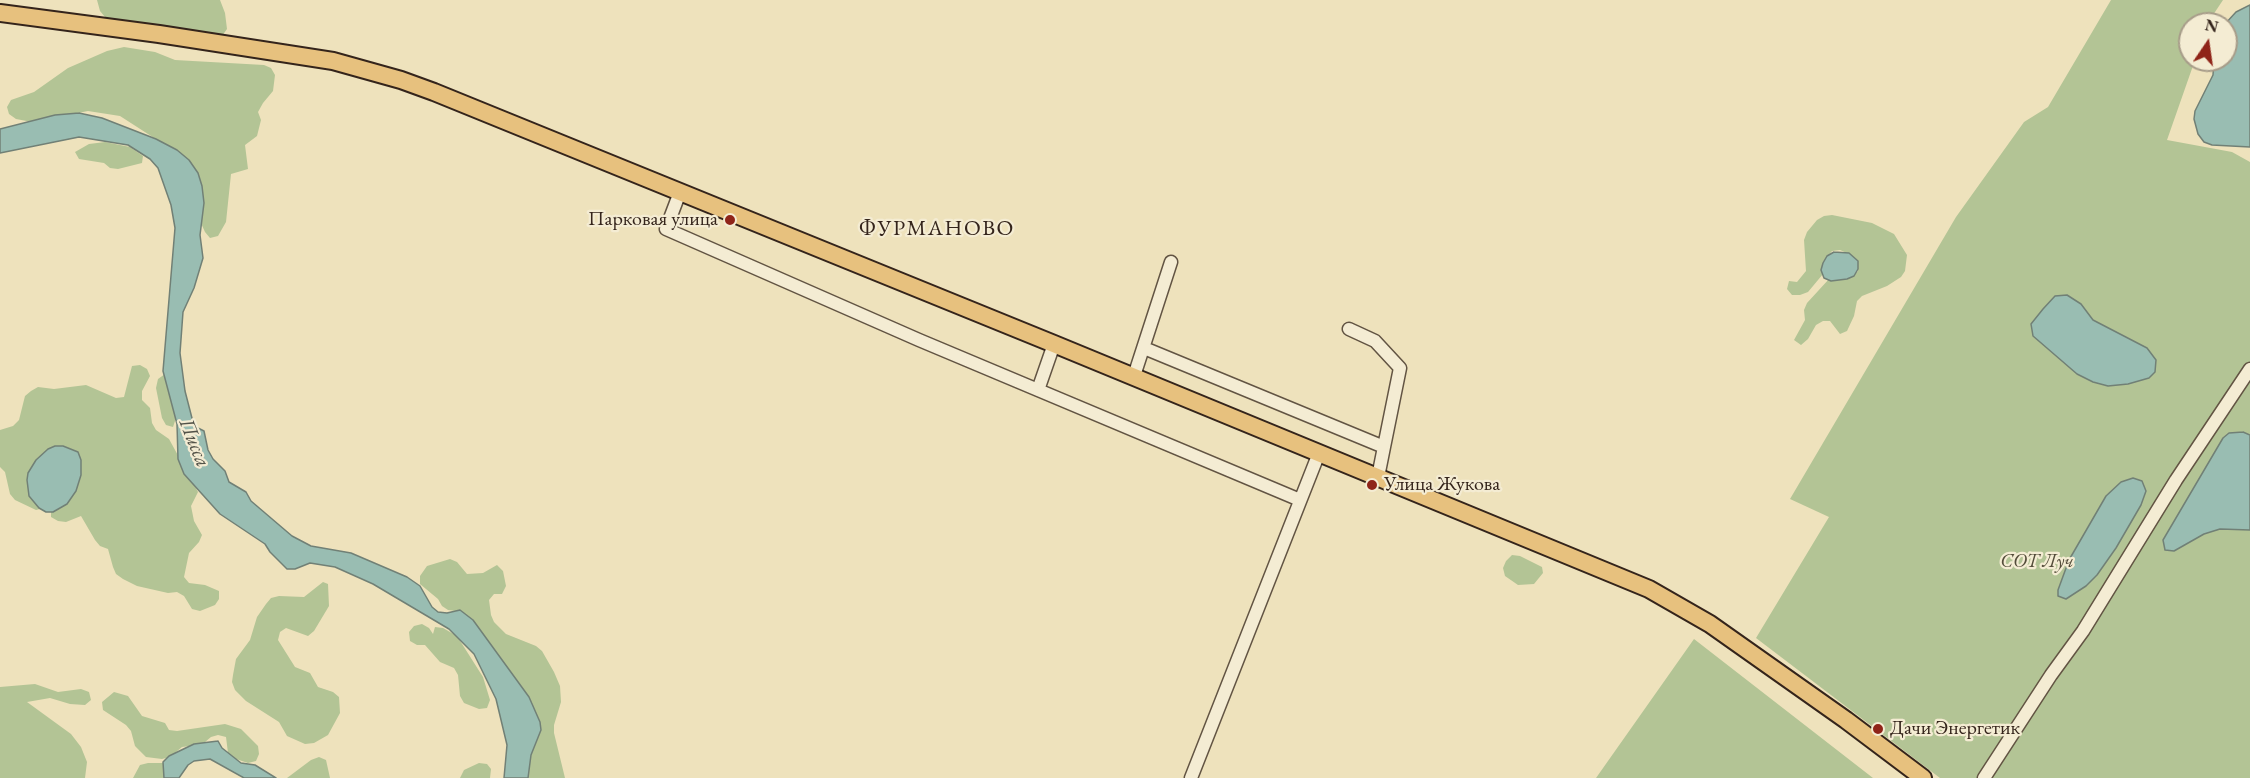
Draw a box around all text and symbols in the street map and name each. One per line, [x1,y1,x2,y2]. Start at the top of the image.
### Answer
north arrow [2178,12,2238,72]
text: N [2203,14,2220,38]
place label: Парковая улица [588,208,718,232]
marker: Парковая улица [723,213,737,227]
district label: ФУРМАНОВО [859,216,1015,242]
water label: Писса [173,415,215,471]
place label: Улица Жукова [1384,473,1500,497]
marker: Улица Жукова [1365,478,1379,492]
park label: СОТ Луч [2000,550,2074,574]
place label: Дачи Энергетик [1890,717,2020,741]
marker: Дачи Энергетик [1871,722,1885,736]

